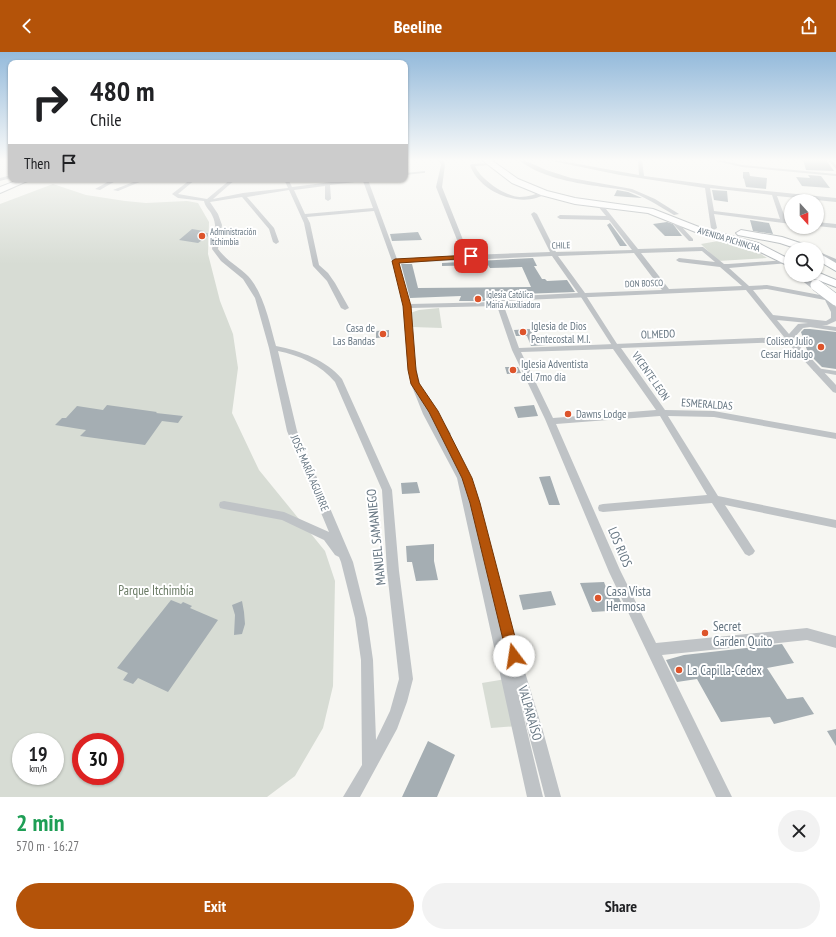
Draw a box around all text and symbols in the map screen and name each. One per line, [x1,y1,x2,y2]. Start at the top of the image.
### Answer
icon: back [16,15,38,37]
text: Beeline [394,15,442,38]
icon: share [798,15,820,37]
text: 480 m [90,72,154,109]
icon: right [24,76,76,128]
text: Chile [90,108,122,131]
icon: arrive [58,152,80,174]
text: Then [24,154,50,173]
north arrow [784,194,824,234]
map controls [784,194,824,282]
street label: AVENIDA PICHINCHA [697,224,762,254]
place label: Administración Itchimbia [210,226,256,247]
marker: Administración Itchimbia [197,231,207,241]
pin [454,239,488,273]
street label: CHILE [551,239,571,251]
button: search [784,242,824,282]
icon: arrive [460,245,482,267]
street label: DON BOSCO [625,277,663,289]
place label: Iglesia Católica María Auxiliadora [486,289,541,310]
marker: Iglesia Católica María Auxiliadora [473,294,483,304]
place label: Iglesia de Dios Pentecostal M.I. [531,319,590,346]
place label: Casa de Las Bandas [333,321,375,348]
street label: OLMEDO [641,326,675,342]
marker: Iglesia de Dios Pentecostal M.I. [518,327,528,337]
marker: Casa de Las Bandas [378,329,388,339]
place label: Coliseo Julio Cesar Hidalgo [761,334,813,361]
marker: Coliseo Julio Cesar Hidalgo [816,342,826,352]
street label: VICENTE LEON [628,348,673,403]
place label: Iglesia Adventista del 7mo día [521,357,588,384]
marker: Iglesia Adventista del 7mo día [508,365,518,375]
street label: ESMERALDAS [681,395,733,413]
place label: Dawns Lodge [576,407,627,421]
marker: Dawns Lodge [563,409,573,419]
street label: JOSÉ MARÍA AGUIRRE [287,432,332,513]
street label: MANUEL SAMANIEGO [362,488,390,586]
street label: LOS RIOS [604,524,636,570]
park label: Parque Itchimbía [118,582,194,599]
place label: Casa Vista Hermosa [606,583,651,615]
marker: Casa Vista Hermosa [593,593,603,603]
place label: Secret Garden Quito [713,618,773,650]
marker: Secret Garden Quito [700,628,710,638]
position arrow [493,635,535,677]
place label: La Capilla-Cedex [687,662,762,679]
marker: La Capilla-Cedex [674,665,684,675]
street label: VALPARAÍSO [514,683,546,742]
speed limit sign: 30 [72,733,124,785]
text: 19 [28,741,48,767]
text: km/h [29,762,47,775]
text: 2 min [16,807,64,838]
button: close [778,810,820,852]
text: 570 m · 16:27 [16,838,79,855]
button: Exit [16,883,414,929]
button: Share [422,883,820,929]

